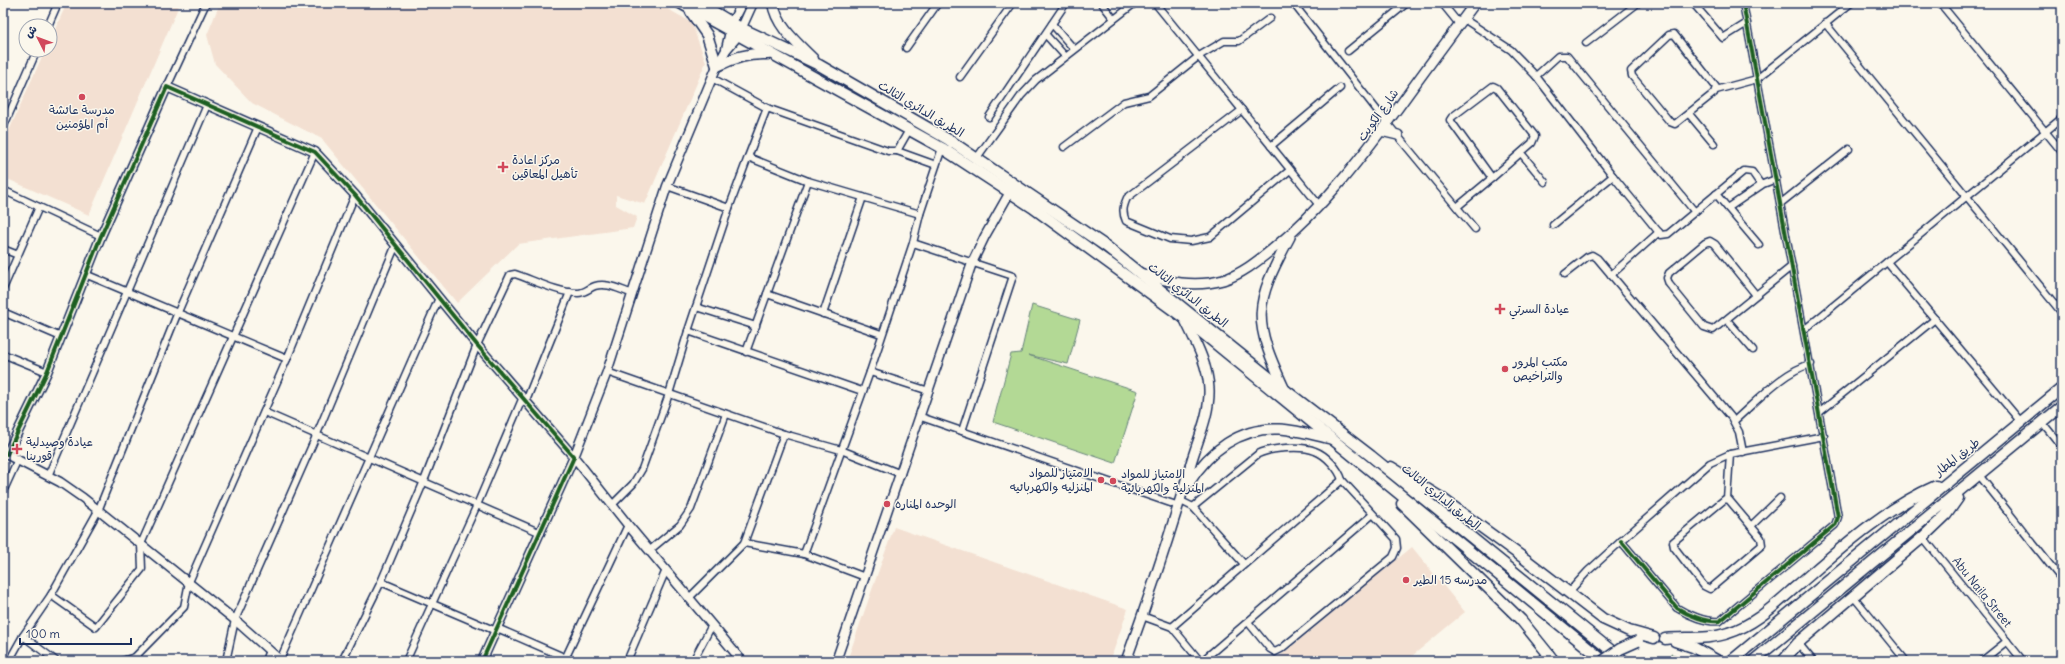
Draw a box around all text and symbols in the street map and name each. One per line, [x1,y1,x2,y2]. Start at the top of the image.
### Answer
north arrow [18,18,58,58]
text: ش [21,22,40,40]
street label: الطريق الدائري الثالث [875,77,967,142]
street label: شارع الكويت [1354,86,1403,145]
marker: مدرسة عائشة أم المؤمنين [77,92,87,102]
place label: مدرسة عائشة أم المؤمنين [49,102,115,133]
place label: مركز اعادة تأهيل المعاقين [512,152,578,181]
marker: مركز اعادة تأهيل المعاقين [497,161,509,173]
street label: الطريق الدائري الثالث [1144,259,1231,332]
place label: عيادة السرتي [1509,301,1569,320]
marker: عيادة السرتي [1494,303,1506,315]
place label: مكتب المرور والتراخيص [1512,354,1568,384]
marker: مكتب المرور والتراخيص [1500,364,1510,374]
place label: عيادة وصيدلية قورينا [26,434,93,463]
street label: طريق المطار [1930,434,1982,480]
marker: عيادة وصيدلية قورينا [11,443,23,455]
street label: الطريق الدائري الثالث [1398,460,1484,535]
place label: الامتياز للمواد المنزليه والكهربائيه [1010,465,1093,495]
place label: الامتياز للمواد المنزلية والكهربائية [1121,466,1204,496]
marker: الامتياز للمواد المنزليه والكهربائيه [1096,475,1106,485]
marker: الامتياز للمواد المنزلية والكهربائية [1108,476,1118,486]
place label: الوحده المناره [895,496,956,512]
marker: الوحده المناره [882,499,892,509]
street label: Abu Naila Street [1949,553,2015,630]
place label: مدرسه 15 الطير [1413,572,1487,587]
marker: مدرسه 15 الطير [1401,575,1411,585]
scale bar [20,620,131,646]
text: 100 m [26,626,60,641]

